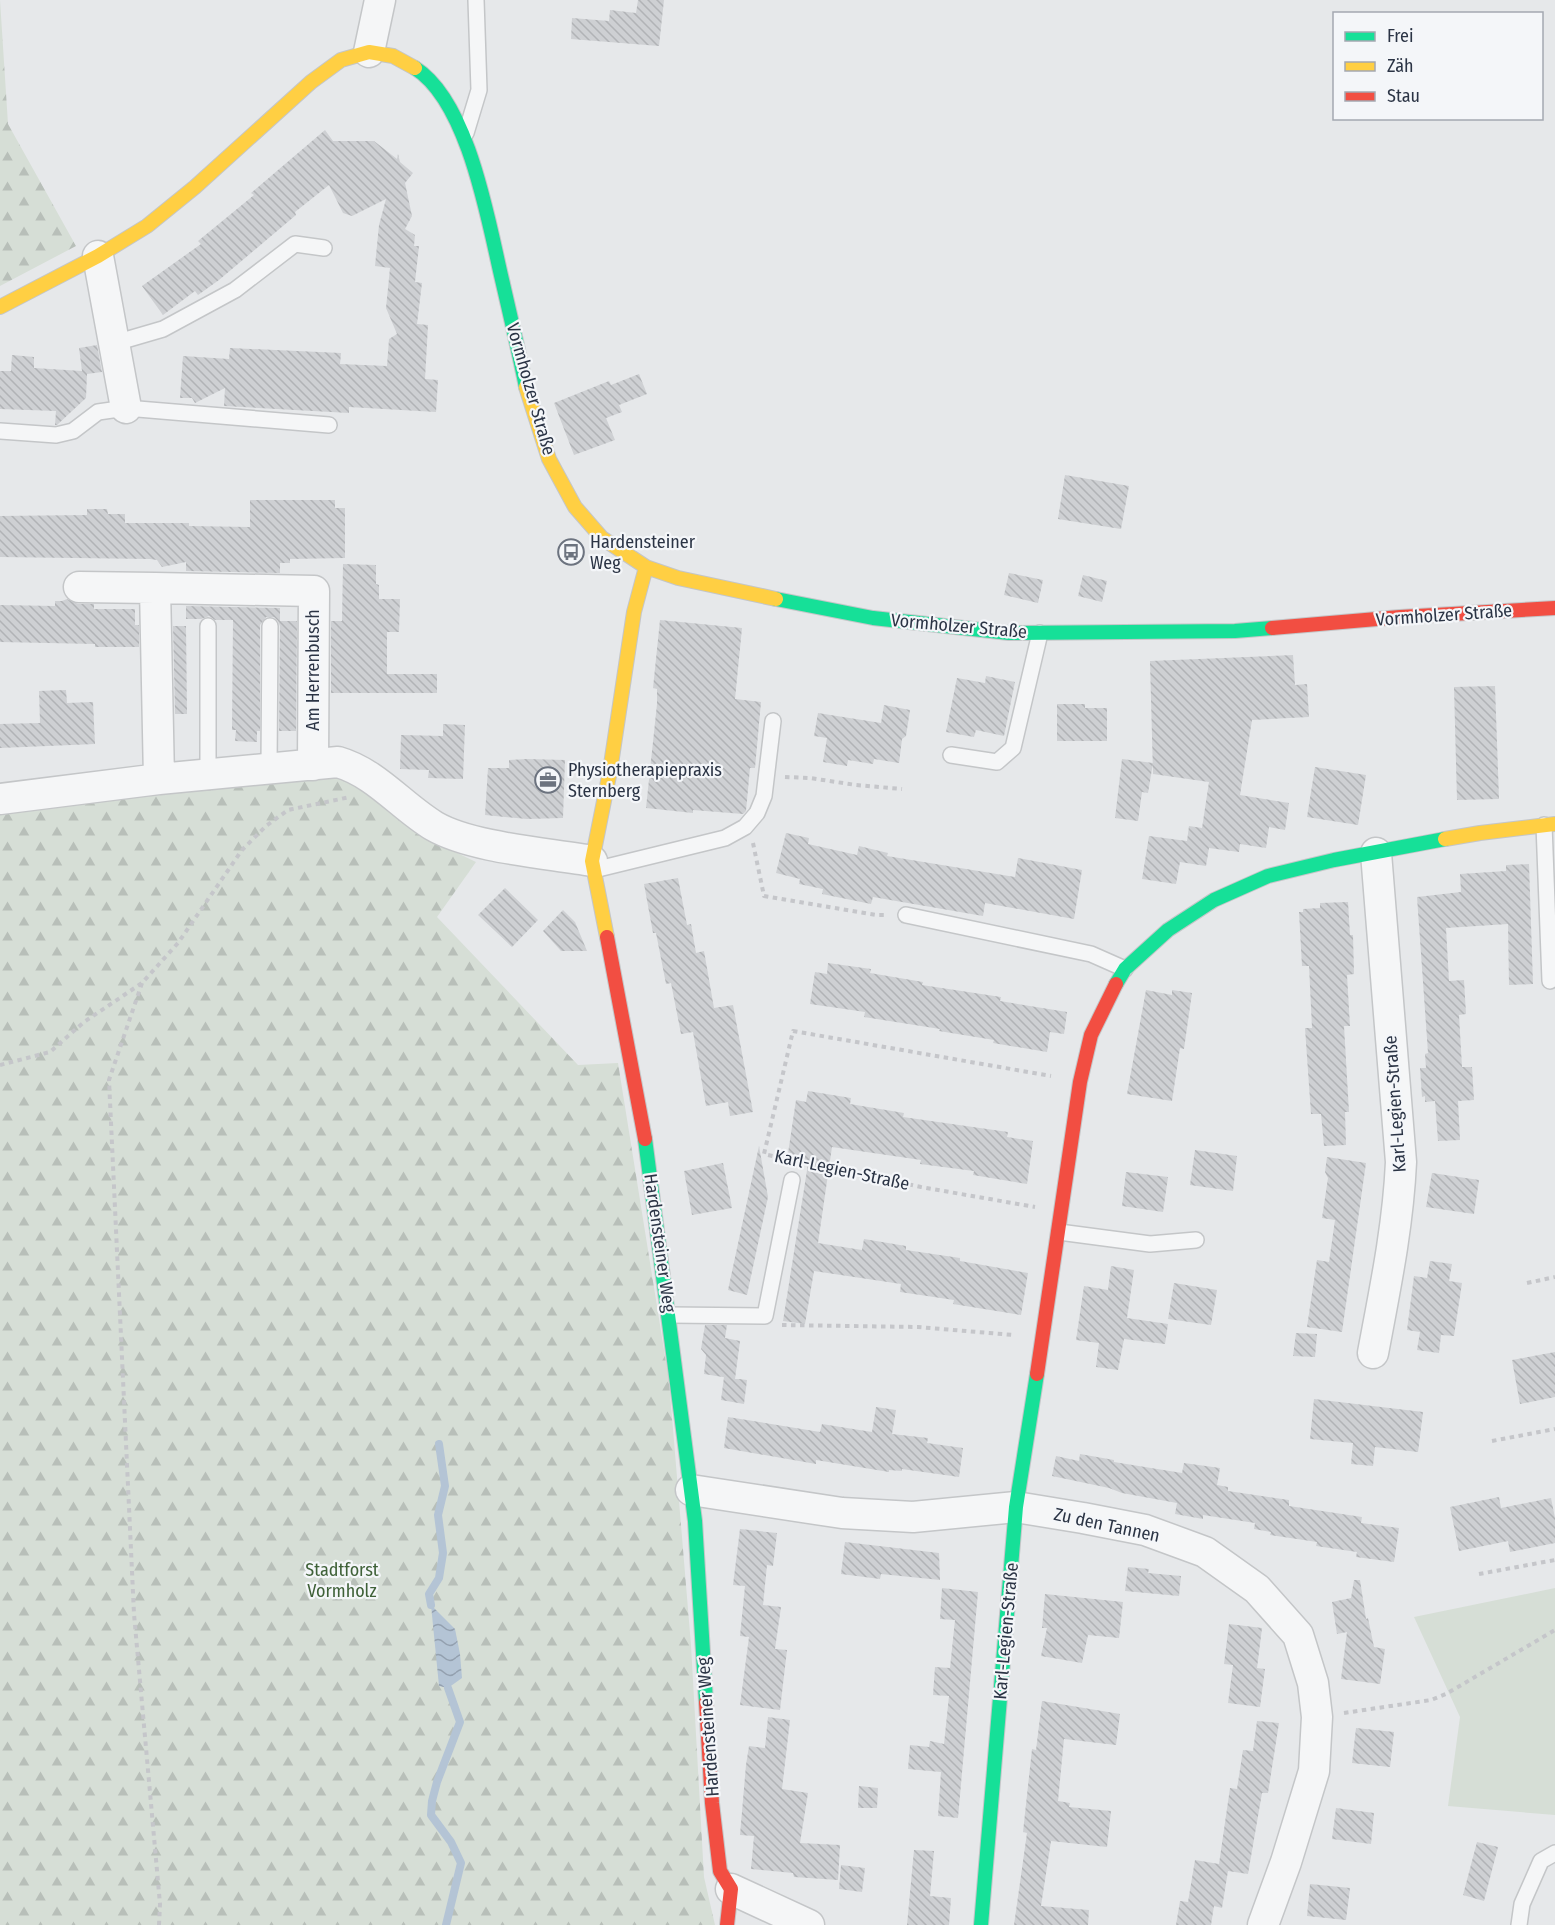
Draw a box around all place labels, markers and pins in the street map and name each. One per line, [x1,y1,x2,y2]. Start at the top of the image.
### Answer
place label: Hardensteiner Weg [590,531,696,574]
bus stop icon: Hardensteiner Weg [556,537,586,567]
place label: Physiotherapiepraxis Sternberg [568,759,722,802]
office icon: Physiotherapiepraxis Sternberg [533,765,563,795]

